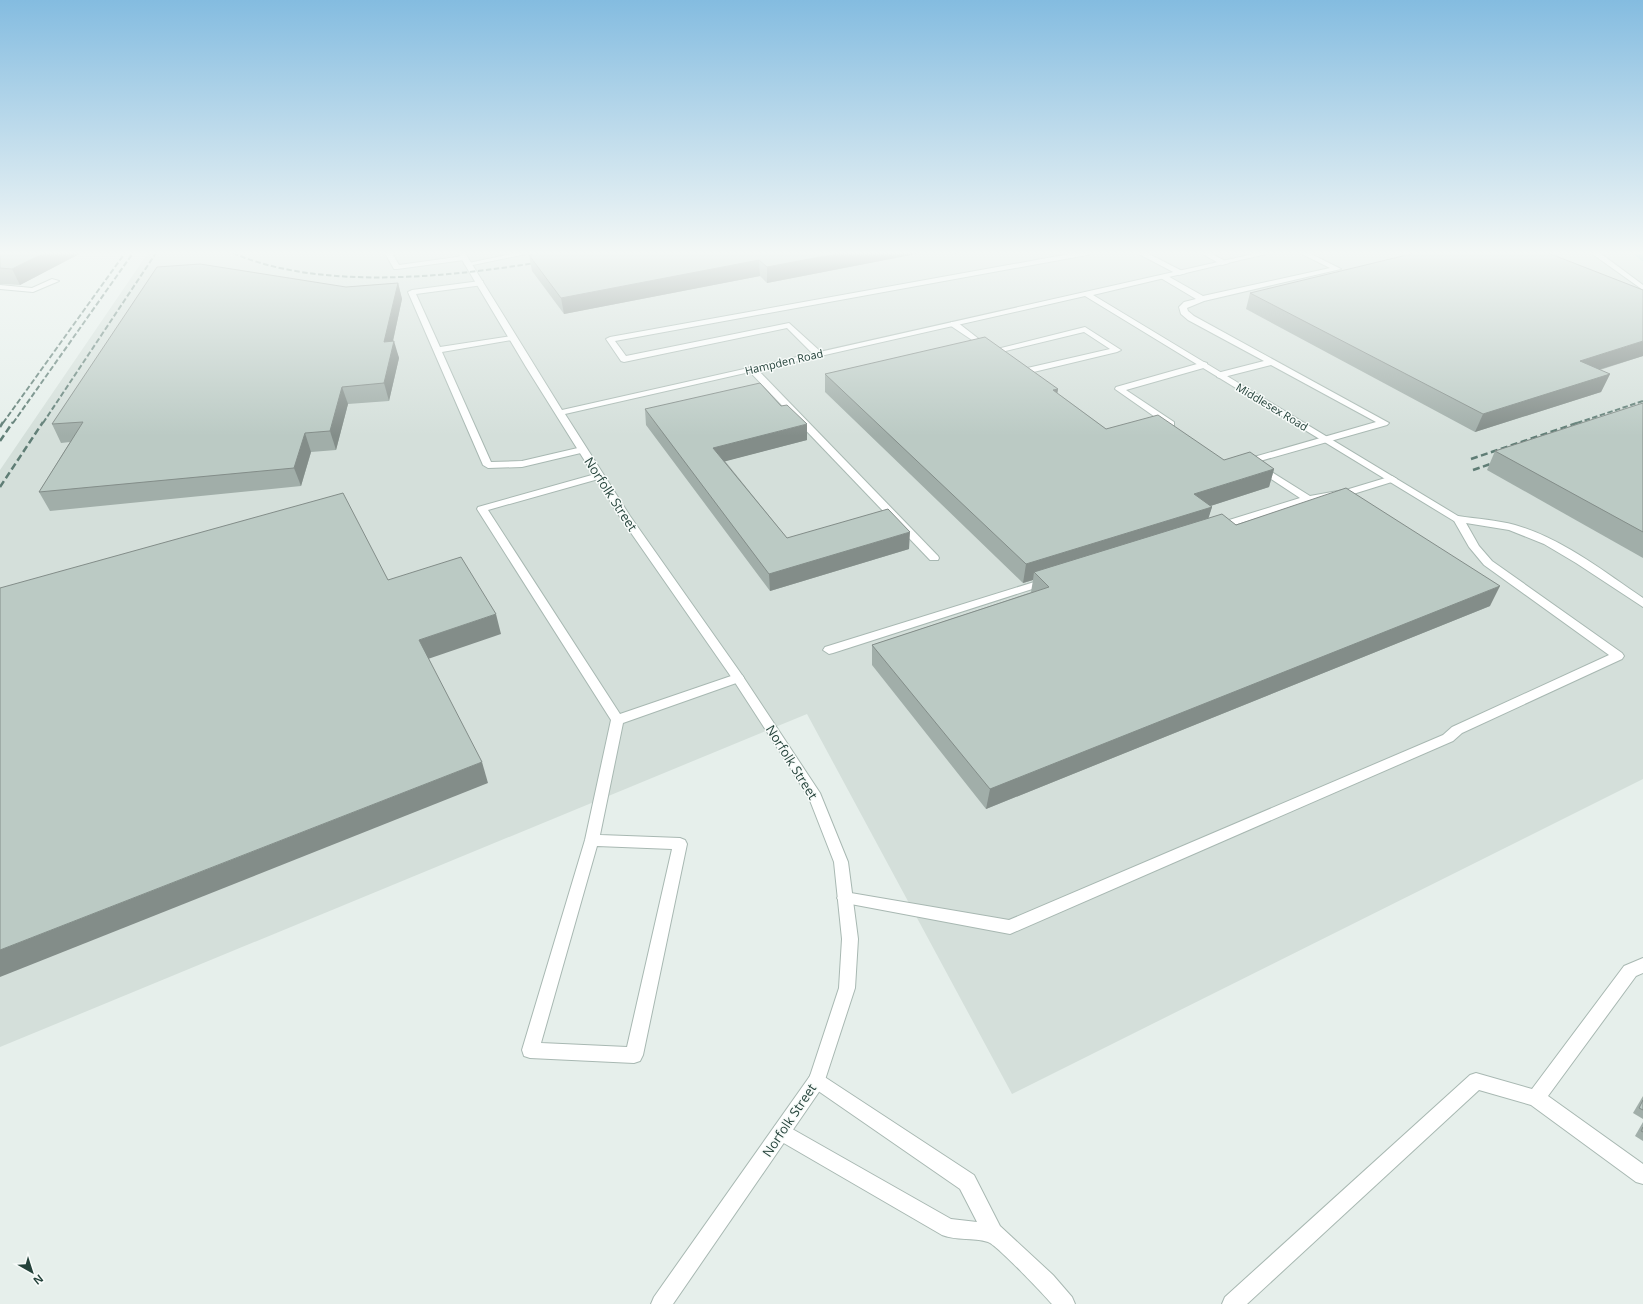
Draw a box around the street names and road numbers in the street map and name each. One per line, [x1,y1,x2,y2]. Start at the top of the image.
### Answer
street label: Hampden Road [743,345,825,378]
street label: Middlesex Road [1234,379,1311,434]
street label: Norfolk Street [580,453,642,535]
street label: Norfolk Street [762,721,822,803]
street label: Norfolk Street [758,1079,820,1160]

